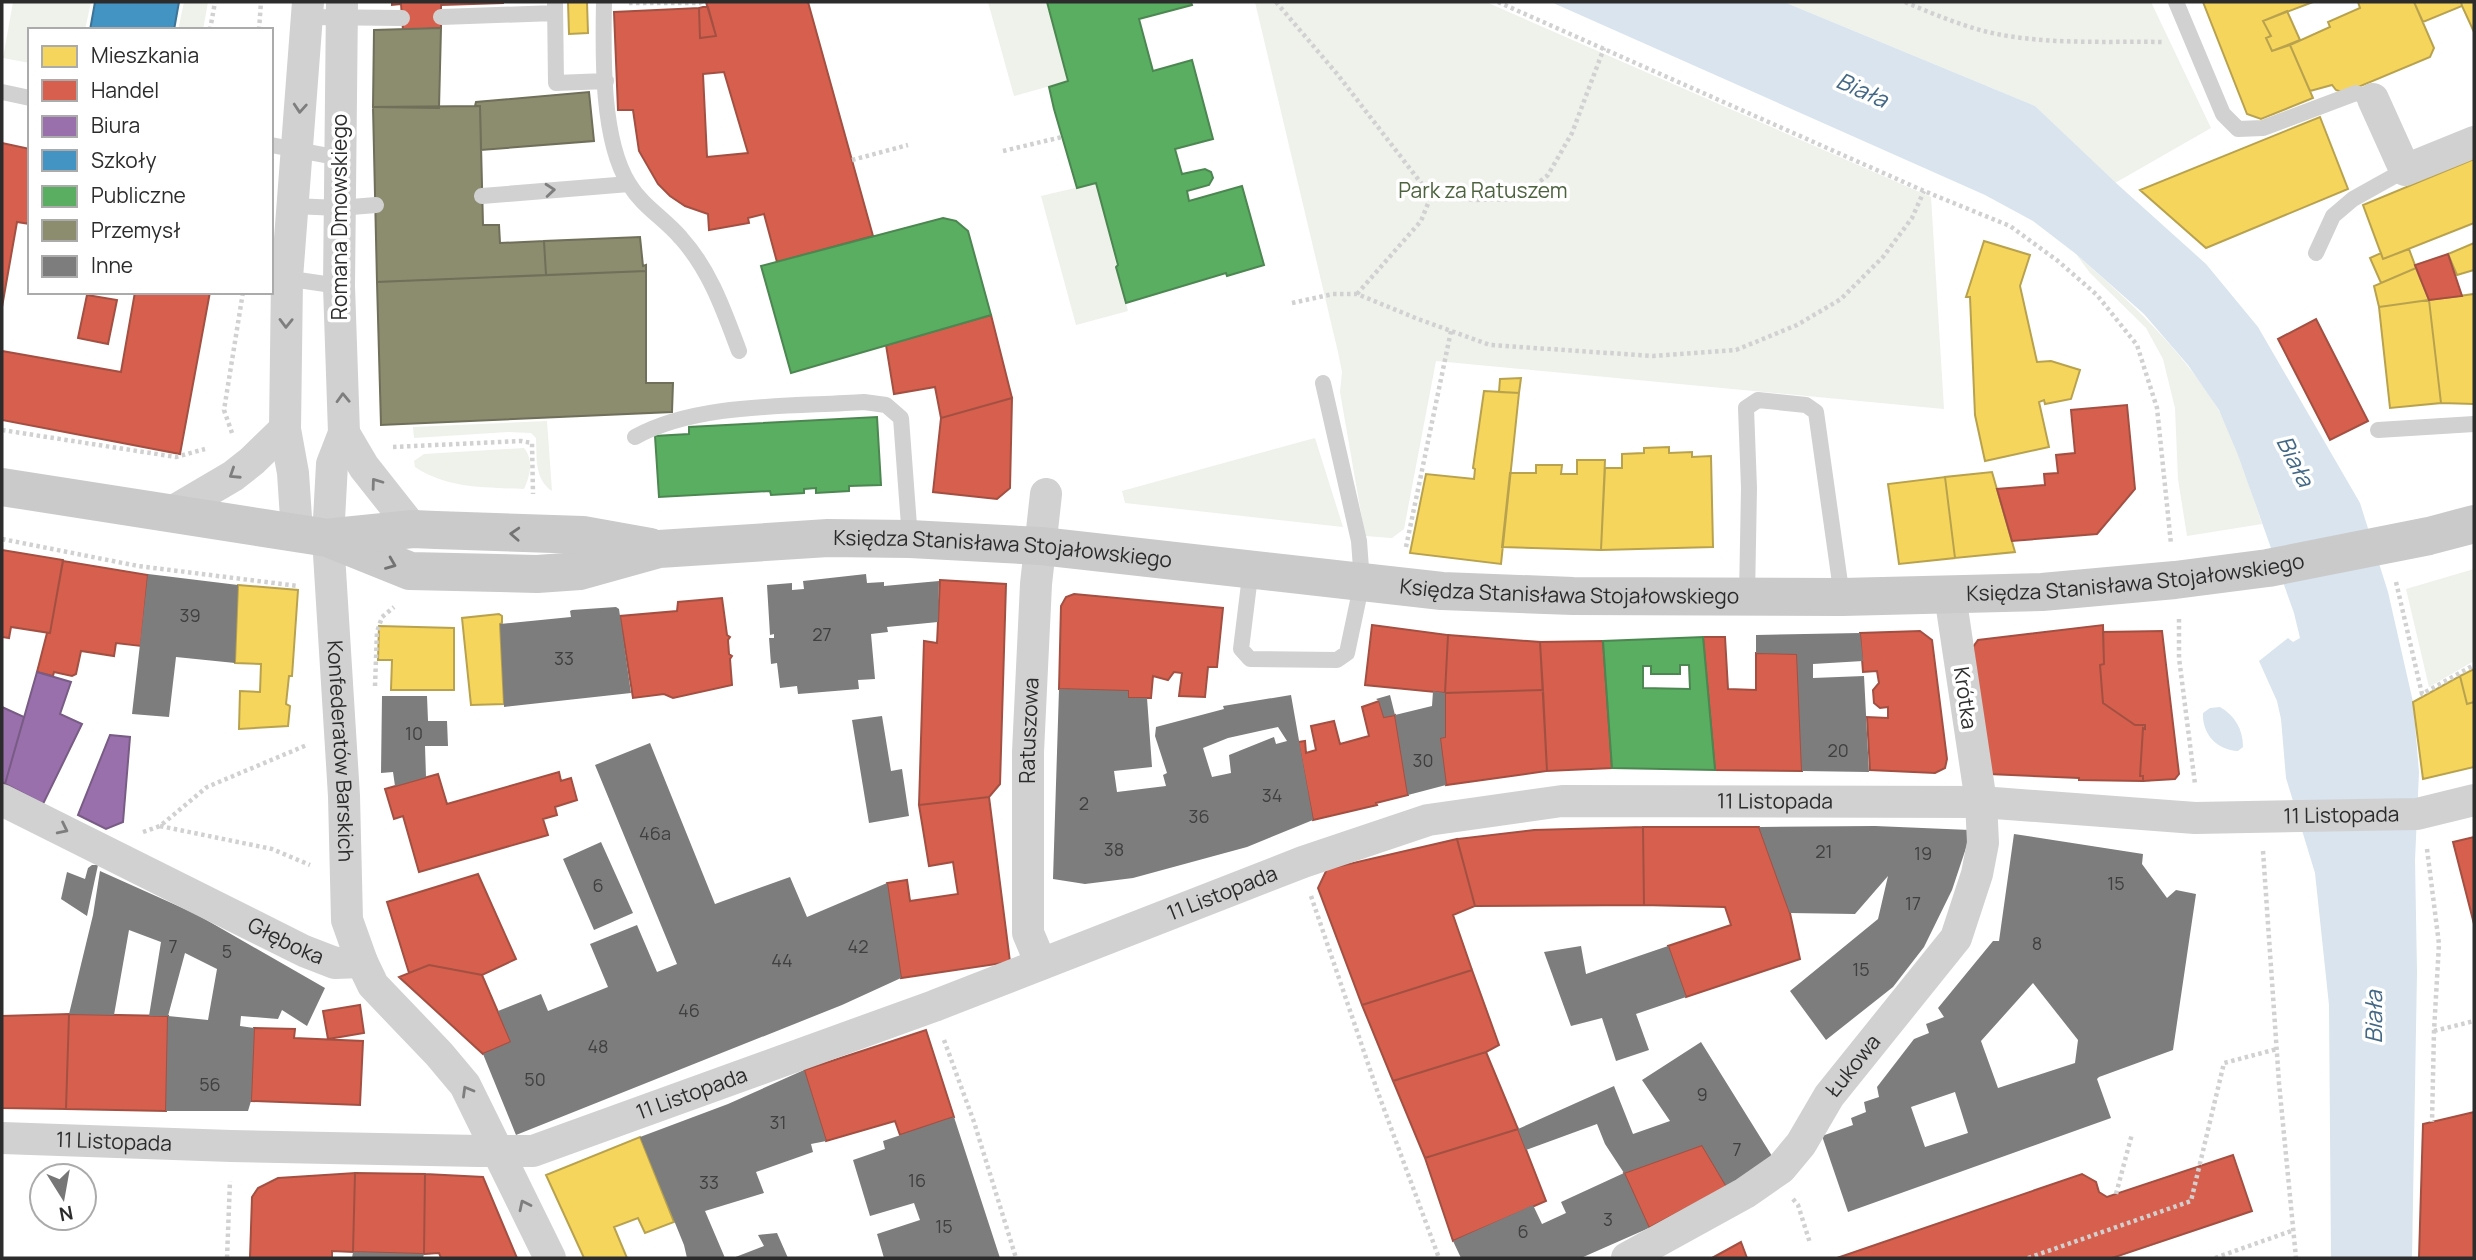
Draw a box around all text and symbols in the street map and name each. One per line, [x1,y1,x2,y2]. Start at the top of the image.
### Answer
legend [28,28,273,294]
text: Mieszkania [91,41,199,69]
water label: Biała [1832,64,1894,115]
text: Handel [91,76,159,104]
one-way arrow [293,103,308,114]
text: Biura [91,111,140,139]
street label: Romana Dmowskiego [325,114,353,320]
text: Szkoły [91,146,157,174]
park label: Park za Ratuszem [1398,176,1568,204]
text: Publiczne [91,181,186,209]
one-way arrow [545,183,556,198]
text: Przemysł [91,216,181,244]
text: Inne [91,251,133,279]
one-way arrow [279,318,294,329]
one-way arrow [335,393,351,403]
water label: Biała [2270,430,2323,493]
one-way arrow [228,466,241,479]
one-way arrow [372,478,384,491]
street label: Księdza Stanisława Stojałowskiego [833,523,1174,574]
one-way arrow [509,526,520,541]
street label: Księdza Stanisława Stojałowskiego [1966,546,2307,607]
one-way arrow [385,555,397,569]
street label: Księdza Stanisława Stojałowskiego [1398,571,1739,610]
house number: 39 [179,603,201,627]
house number: 27 [812,622,832,646]
street label: Konfederatów Barskich [321,639,361,862]
house number: 33 [554,646,574,670]
street label: Krótka [1948,665,1984,731]
street label: Ratuszowa [1013,677,1045,784]
house number: 10 [405,721,423,745]
house number: 20 [1827,738,1849,762]
house number: 30 [1413,748,1433,772]
house number: 34 [1262,783,1282,807]
street label: 11 Listopada [1717,786,1833,815]
house number: 2 [1079,791,1089,815]
street label: 11 Listopada [2283,799,2400,829]
house number: 36 [1188,804,1210,828]
one-way arrow [56,821,68,835]
house number: 46a [639,821,671,845]
house number: 38 [1104,837,1124,861]
house number: 21 [1815,839,1833,863]
house number: 19 [1914,841,1932,865]
street label: 11 Listopada [1163,858,1281,927]
house number: 15 [2107,871,2125,895]
house number: 6 [592,873,604,897]
house number: 17 [1905,891,1921,915]
street label: Głęboka [243,910,328,970]
house number: 8 [2032,931,2042,955]
house number: 7 [168,934,178,958]
house number: 42 [848,934,868,958]
house number: 5 [222,939,232,963]
house number: 44 [771,948,793,972]
house number: 15 [1852,957,1870,981]
water label: Biała [2357,989,2389,1044]
house number: 46 [678,998,700,1022]
street label: Łukowa [1819,1028,1886,1102]
house number: 48 [587,1034,609,1058]
street label: 11 Listopada [632,1060,751,1126]
house number: 50 [524,1067,546,1091]
house number: 56 [199,1072,221,1096]
house number: 9 [1696,1082,1708,1106]
one-way arrow [462,1086,475,1098]
house number: 31 [770,1110,786,1134]
street label: 11 Listopada [56,1125,172,1157]
house number: 7 [1732,1137,1742,1161]
north arrow [28,1162,98,1232]
house number: 16 [908,1168,926,1192]
house number: 33 [699,1170,719,1194]
text: N [57,1200,75,1228]
one-way arrow [518,1200,532,1212]
house number: 3 [1603,1207,1613,1231]
house number: 15 [935,1214,953,1238]
house number: 6 [1517,1219,1529,1243]

